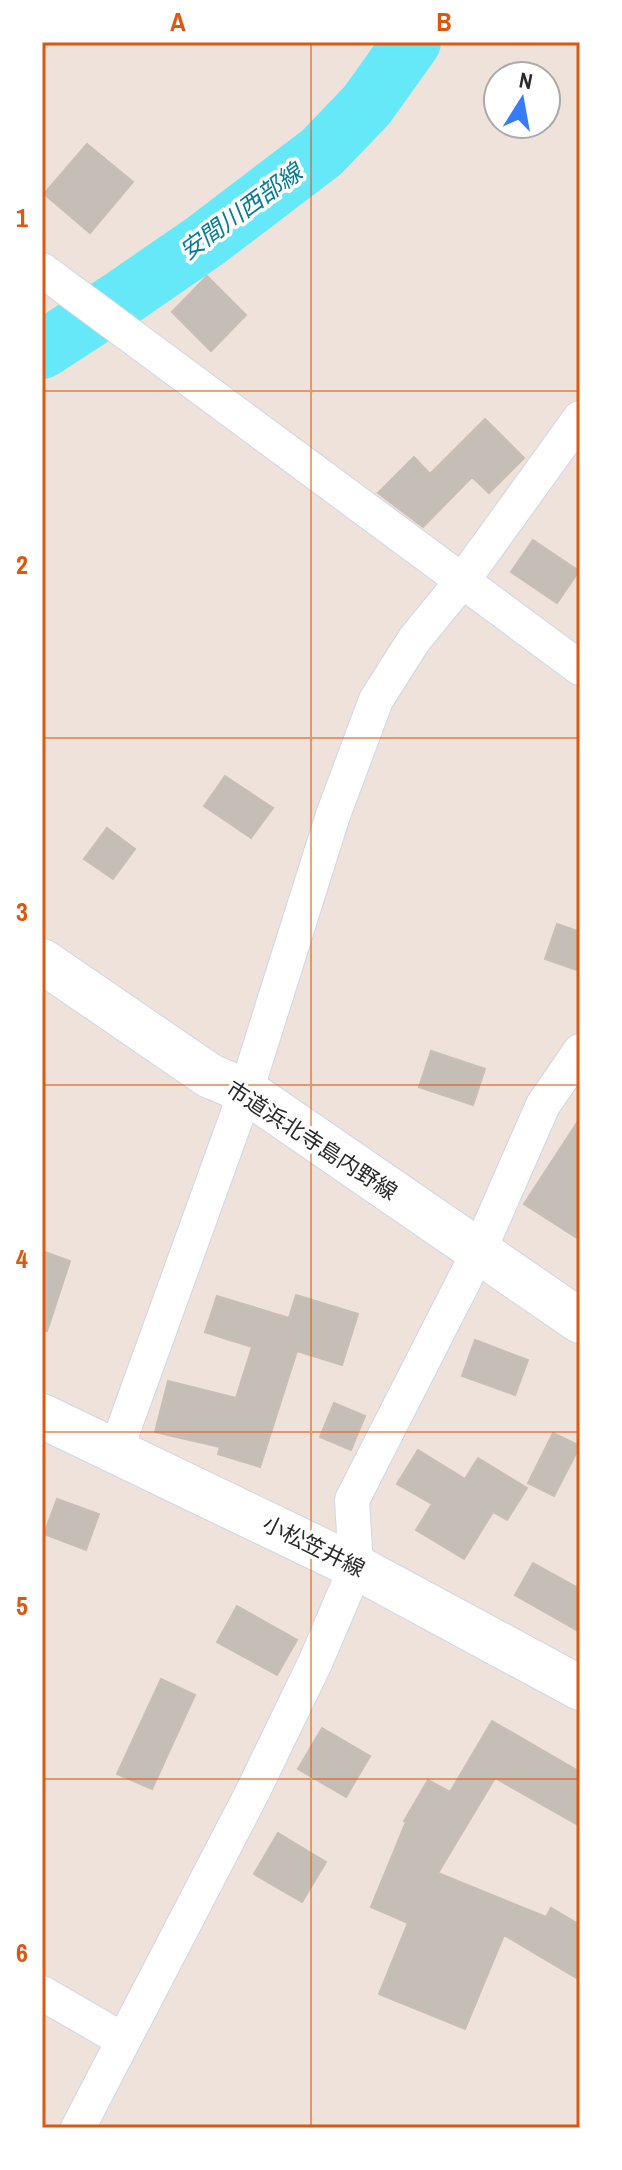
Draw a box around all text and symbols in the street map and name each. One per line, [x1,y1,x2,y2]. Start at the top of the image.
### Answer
text: A [170,4,186,39]
text: B [436,4,452,39]
north arrow [482,60,562,140]
text: N [517,64,535,96]
water label: 安間川西部線 [173,154,310,266]
text: 1 [16,200,28,235]
text: 2 [16,547,28,582]
text: 3 [16,894,28,929]
street label: 市道浜北寺島内野線 [221,1073,403,1207]
text: 4 [16,1241,28,1276]
street label: 小松笠井線 [258,1508,370,1584]
text: 5 [16,1588,28,1623]
text: 6 [16,1935,28,1970]

